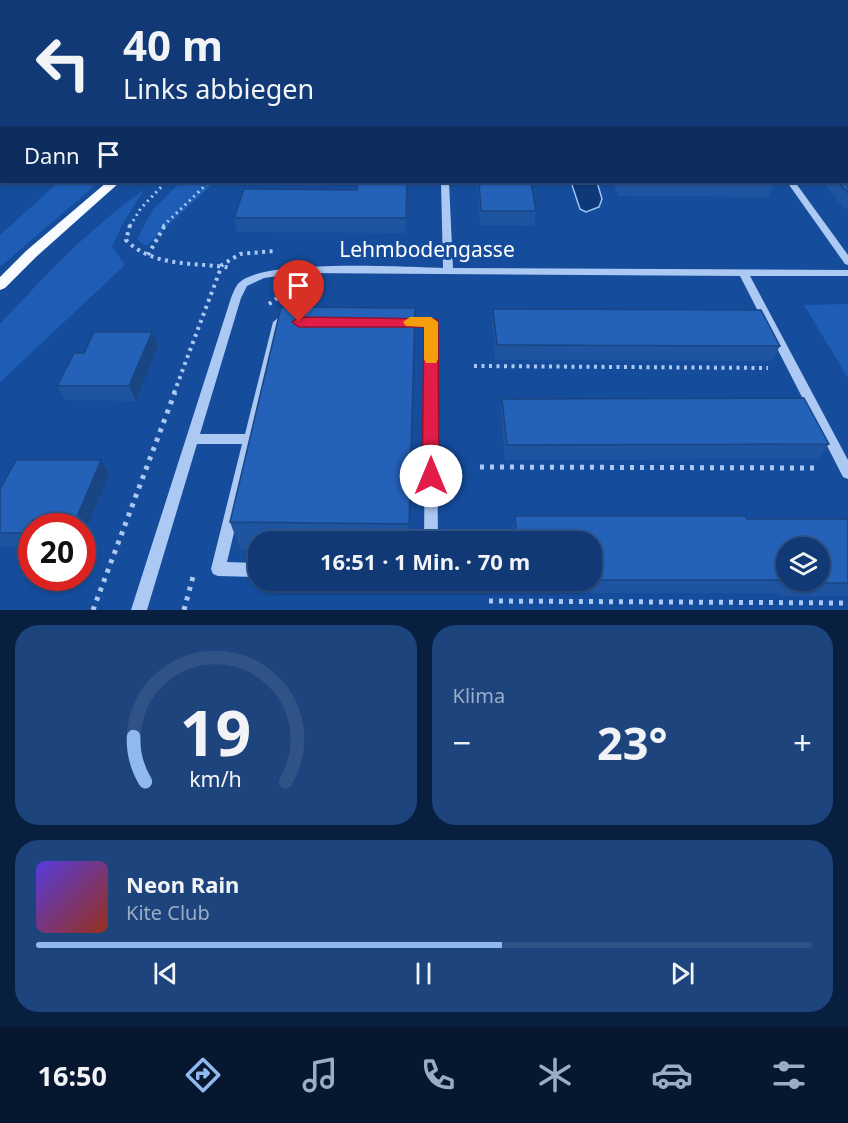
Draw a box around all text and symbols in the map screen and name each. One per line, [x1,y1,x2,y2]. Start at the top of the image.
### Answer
text: 40 m [123,16,223,73]
icon: left [24,24,102,102]
text: Links abbiegen [123,70,314,107]
icon: arrive [92,138,125,171]
text: Dann [24,140,80,170]
street label: Lehmbodengasse [339,235,515,263]
pin [273,260,324,322]
icon: arrive [282,269,315,302]
position arrow [399,444,463,508]
speed limit sign: 20 [18,513,96,591]
map controls [776,537,830,591]
button: layers [776,537,830,591]
text: 16:51 · 1 Min. · 70 m [320,546,530,576]
text: Klima [453,682,505,709]
text: 19 [180,689,251,774]
text: 23° [597,712,668,773]
text: − [453,720,471,765]
text: + [793,720,812,765]
text: km/h [189,764,242,793]
text: Neon Rain [126,869,239,899]
text: Kite Club [126,899,210,926]
icon: previous [149,957,182,990]
icon: pause [407,957,440,990]
icon: next [666,957,699,990]
icon: directions [182,1054,224,1096]
icon: music [299,1054,341,1096]
icon: phone [417,1054,459,1096]
icon: climate [534,1054,576,1096]
icon: car [651,1054,693,1096]
icon: filters [768,1054,810,1096]
text: 16:50 [38,1057,107,1094]

